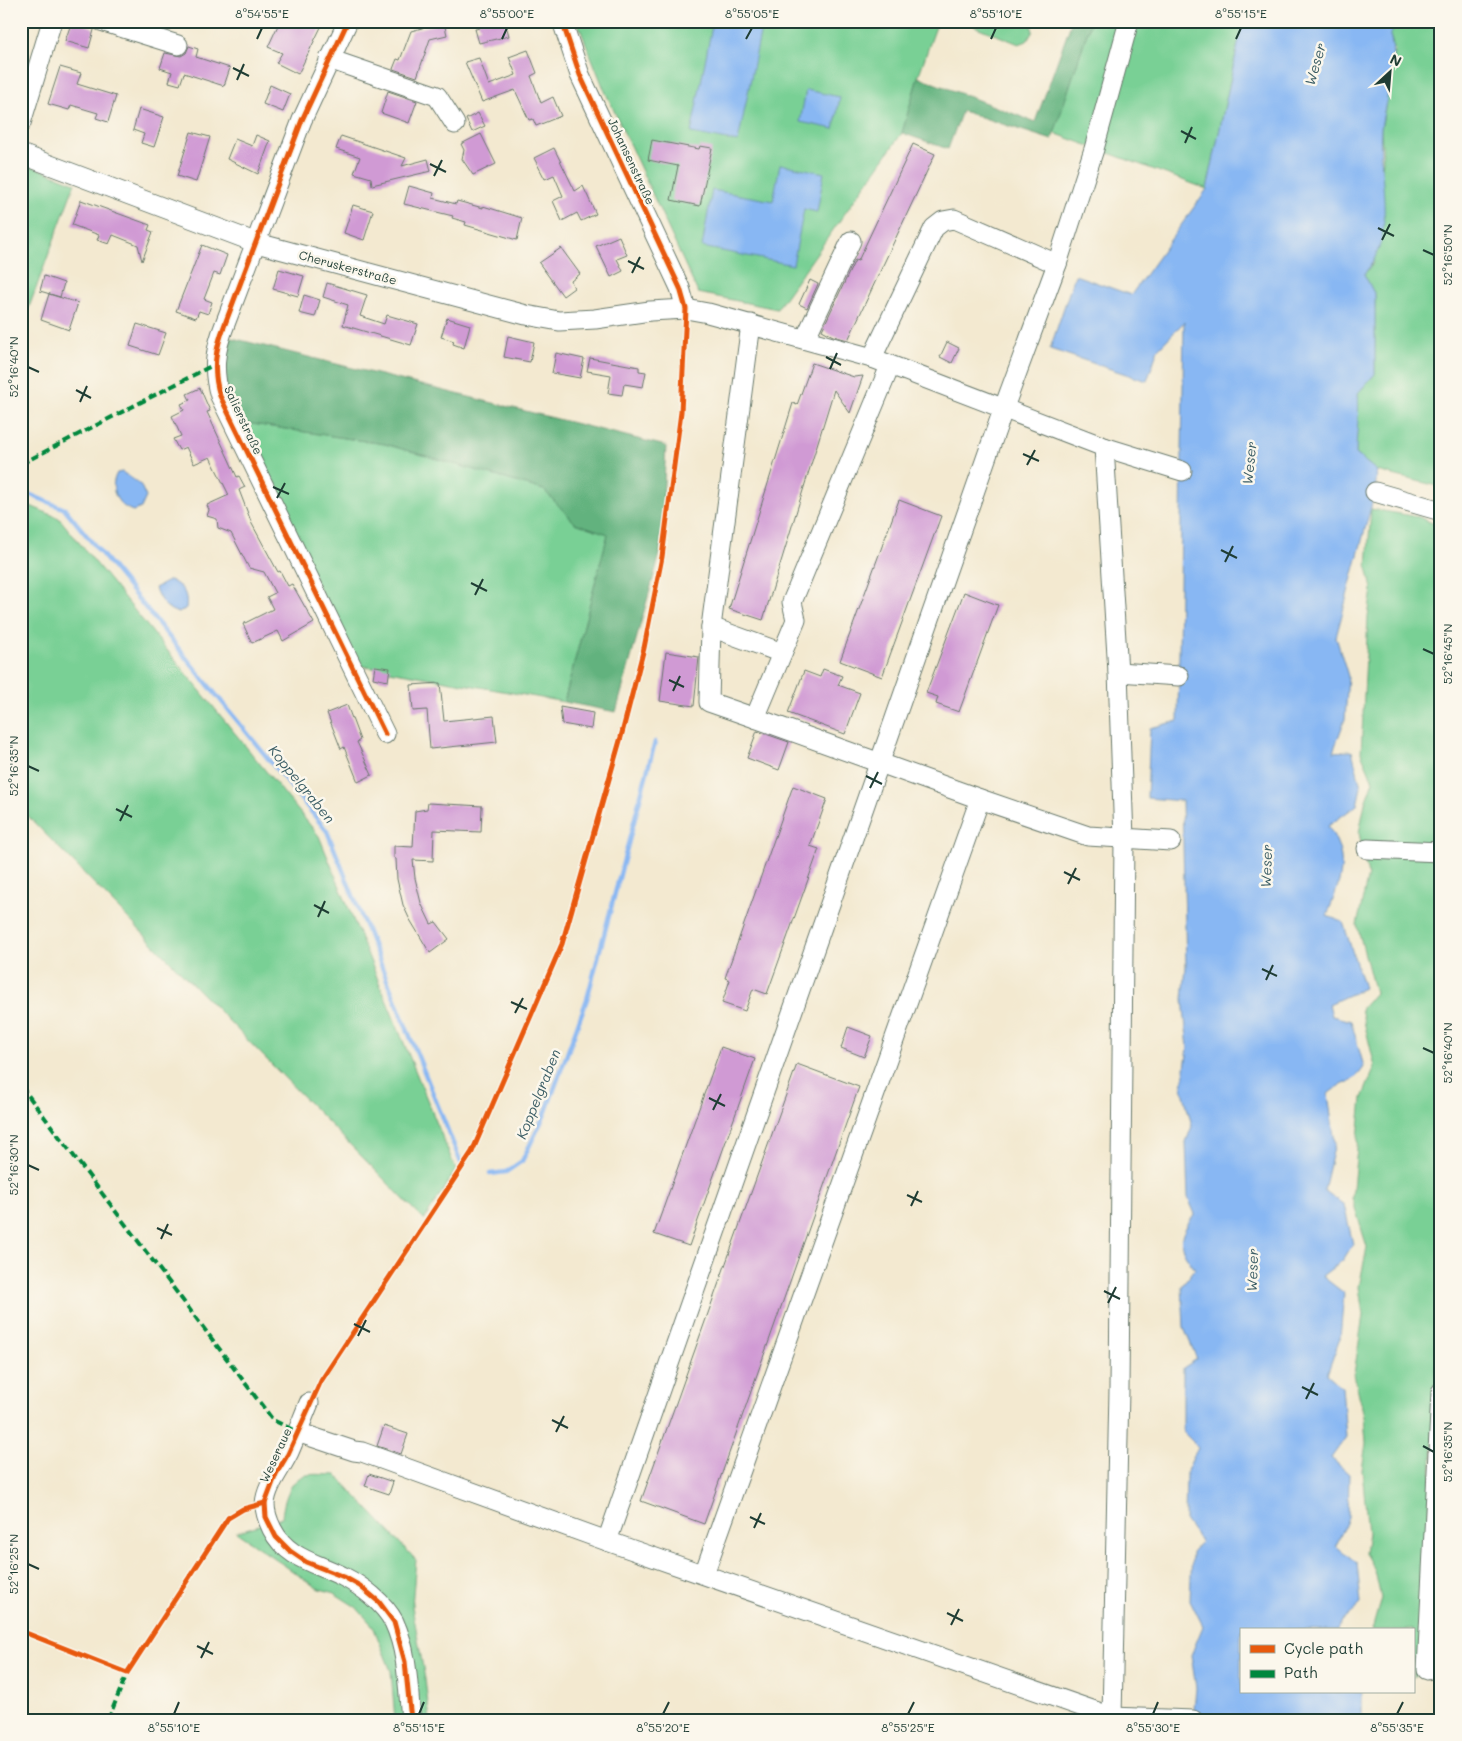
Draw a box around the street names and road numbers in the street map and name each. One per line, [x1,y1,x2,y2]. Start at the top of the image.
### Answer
street label: Johansenstraße [605,115,659,207]
street label: Cheruskerstraße [297,246,399,288]
street label: Salierstraße [221,383,267,457]
street label: Weseraue [255,1425,295,1485]

